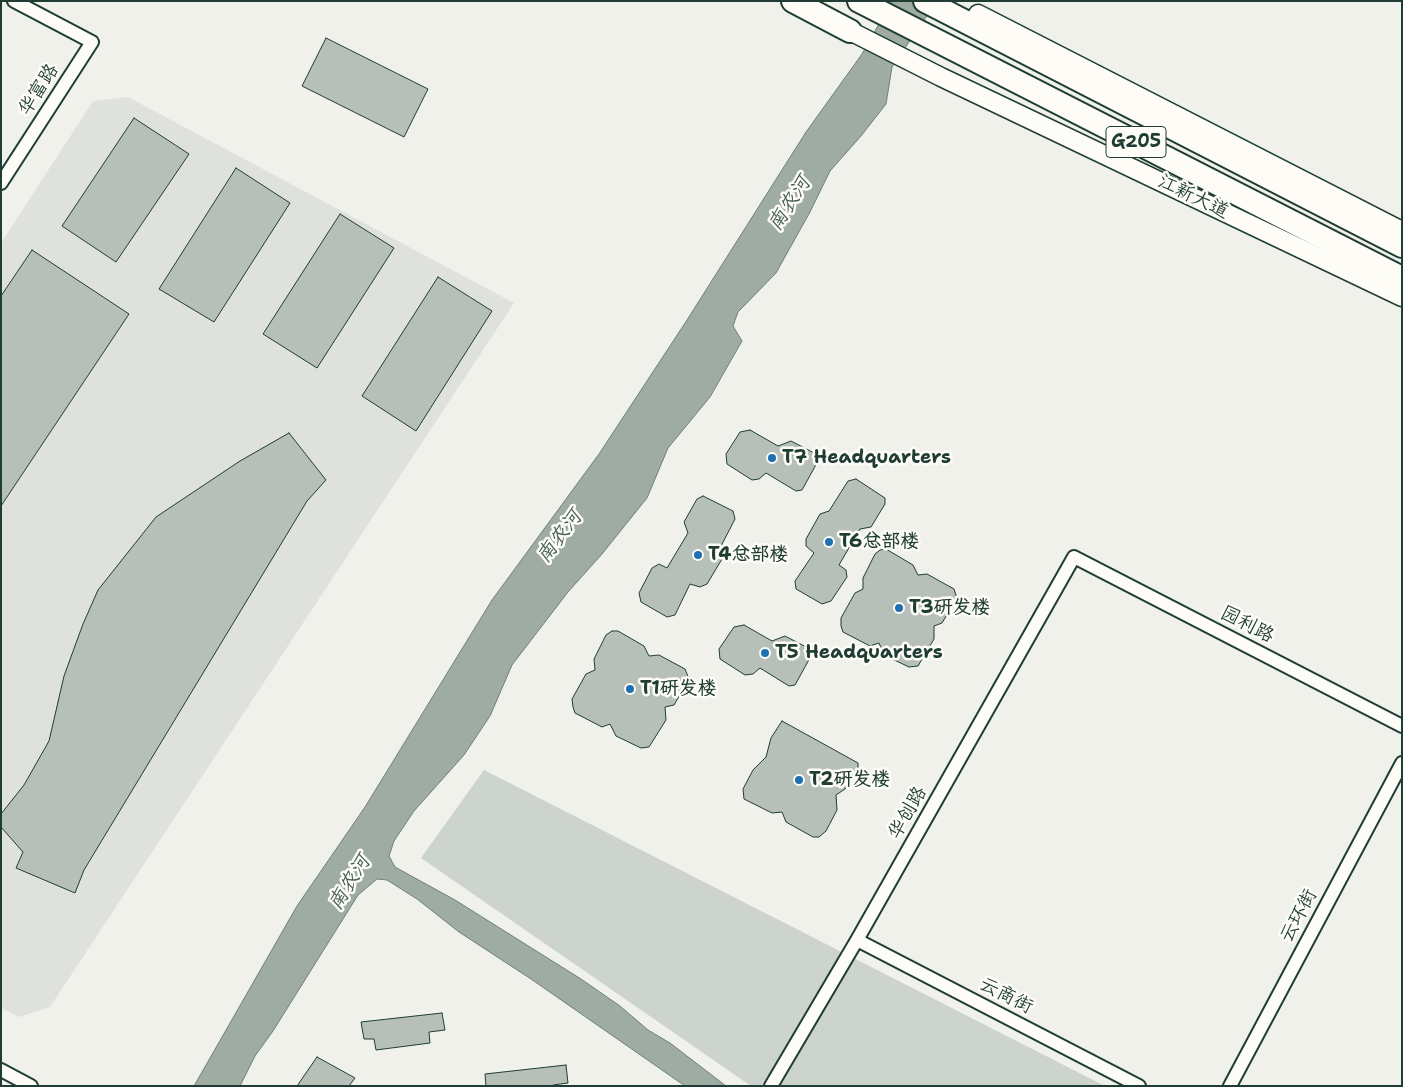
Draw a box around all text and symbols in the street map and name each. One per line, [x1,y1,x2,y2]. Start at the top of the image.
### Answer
street label: 华富路 [14,60,64,120]
road number: G205 [1106,126,1166,158]
street label: 江新大道 [1154,170,1232,224]
water label: 南农河 [764,172,816,236]
place label: T7 Headquarters [782,447,951,469]
marker: T7 Headquarters [766,452,778,464]
water label: 南农河 [532,506,588,568]
place label: T6总部楼 [839,531,919,553]
marker: T6总部楼 [823,536,835,548]
place label: T4总部楼 [708,544,789,566]
marker: T4总部楼 [692,549,704,561]
place label: T3研发楼 [909,597,991,619]
marker: T3研发楼 [893,602,905,614]
street label: 园利路 [1216,602,1278,648]
place label: T5 Headquarters [775,642,943,664]
marker: T5 Headquarters [759,647,771,659]
place label: T1研发楼 [640,678,717,700]
marker: T1研发楼 [624,683,636,695]
place label: T2研发楼 [809,769,891,791]
marker: T2研发楼 [793,774,805,786]
street label: 华创路 [884,783,932,843]
water label: 南农河 [324,851,376,915]
street label: 云环街 [1276,885,1322,947]
street label: 云商街 [975,973,1037,1019]

